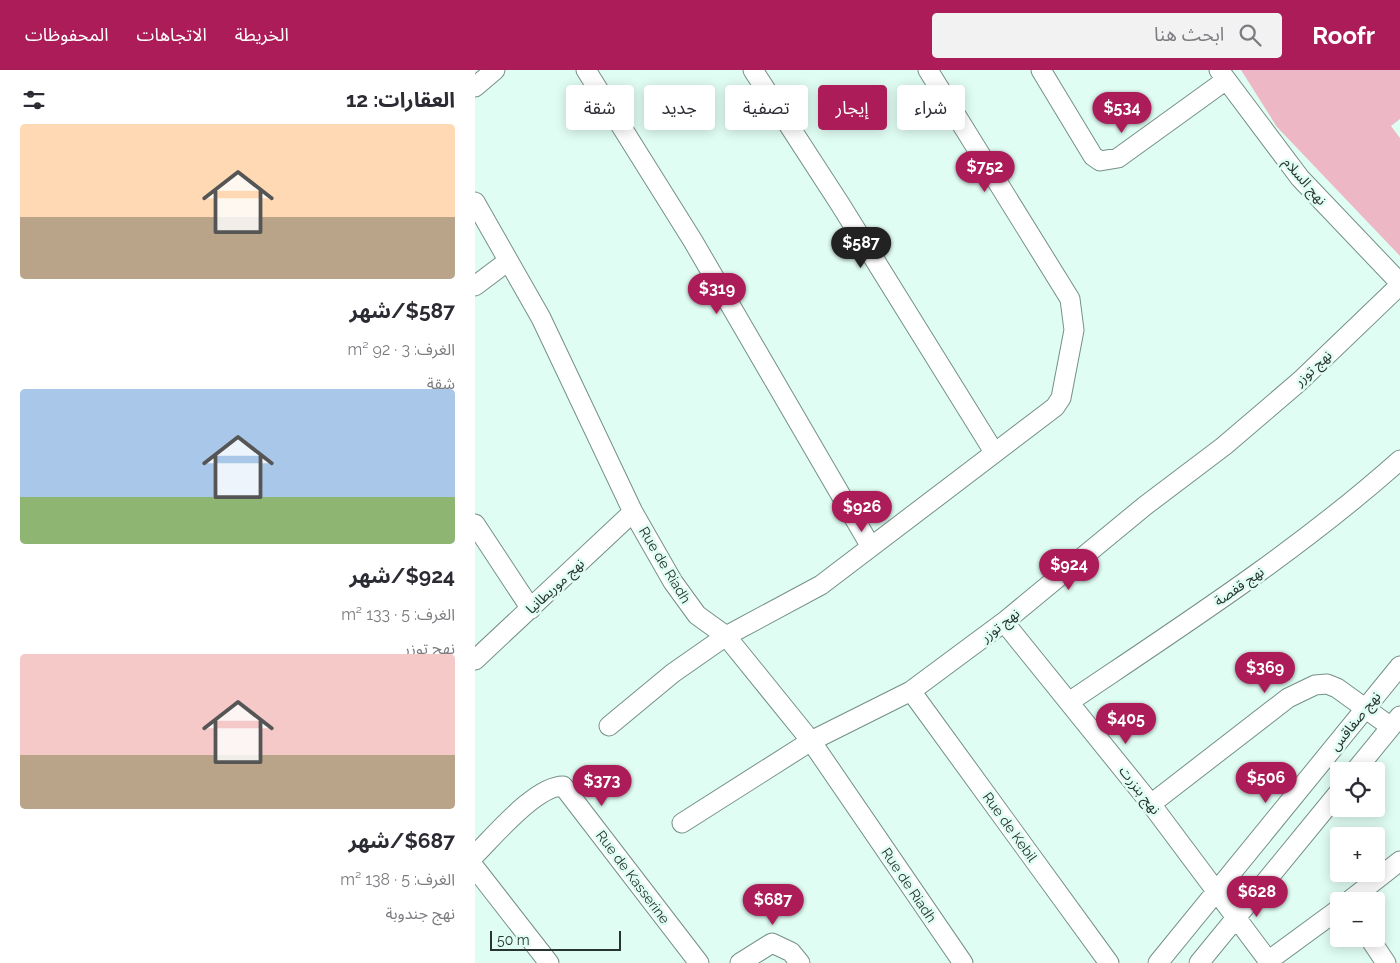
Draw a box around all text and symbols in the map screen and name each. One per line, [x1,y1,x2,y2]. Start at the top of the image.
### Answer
search box [932,13,1282,58]
icon: search [1236,21,1264,49]
text: Roofr [1312,21,1375,50]
text: ابحث هنا [1154,23,1224,45]
text: المحفوظات [25,24,109,45]
text: الاتجاهات [137,24,207,45]
text: الخريطة [235,24,289,45]
chip: شقة [566,85,634,130]
chip: جديد [644,85,715,130]
chip: تصفية [725,85,808,130]
chip: إيجار [818,85,887,130]
chip: شراء [897,85,965,130]
icon: filters [20,86,48,114]
text: العقارات: 12 [346,87,455,112]
pin: $534 [1092,92,1152,134]
text: $534 [1103,98,1141,117]
pin: $752 [955,150,1015,193]
street label: نهج السلام [1278,154,1330,210]
icon: home [193,157,283,247]
text: $752 [967,157,1003,176]
pin: $587 [831,226,891,269]
text: $587 [842,233,880,252]
pin: $319 [687,272,747,315]
text: $319 [699,279,735,298]
text: $587/شهر [350,298,455,323]
text: الغرف: 3 · 92 m² [348,340,455,359]
street label: نهج توزر [1291,347,1337,392]
text: شقة [427,374,455,393]
icon: home [193,422,283,512]
pin: $926 [832,490,892,533]
text: $926 [843,497,881,516]
street label: Rue de Riadh [636,524,694,606]
pin: $924 [1039,548,1099,591]
street label: نهج موريطانيا [523,555,590,619]
text: $924 [1050,555,1088,574]
text: $924/شهر [349,563,455,588]
street label: نهج قفصة [1211,563,1269,611]
text: الغرف: 5 · 133 m² [341,605,455,624]
street label: نهج توزر [977,605,1025,648]
text: نهج توزر [404,639,455,658]
pin: $369 [1235,652,1295,694]
text: $369 [1246,658,1284,677]
icon: home [193,687,283,777]
street label: نهج صفاقس [1326,688,1386,756]
pin: $405 [1096,702,1156,745]
text: $405 [1107,709,1145,728]
pin: $506 [1236,762,1296,804]
map controls [1330,762,1385,947]
button: locate [1330,762,1385,817]
street label: نهج بنزرت [1114,763,1164,819]
pin: $373 [572,764,632,807]
text: $506 [1247,768,1285,787]
text: $373 [584,771,620,790]
street label: Rue de Kebil [979,789,1041,865]
street label: Rue de Kasserine [593,827,673,927]
button: + [1330,827,1385,882]
text: $687/شهر [348,828,455,853]
street label: Rue de Riadh [878,845,940,925]
text: الغرف: 5 · 138 m² [340,870,455,889]
pin: $628 [1227,876,1287,918]
text: $628 [1238,882,1276,901]
pin: $687 [743,884,803,926]
text: $687 [754,890,792,909]
button: − [1330,892,1385,947]
text: نهج جندوبة [385,904,455,923]
scale bar [490,928,621,951]
text: 50 m [497,932,530,948]

